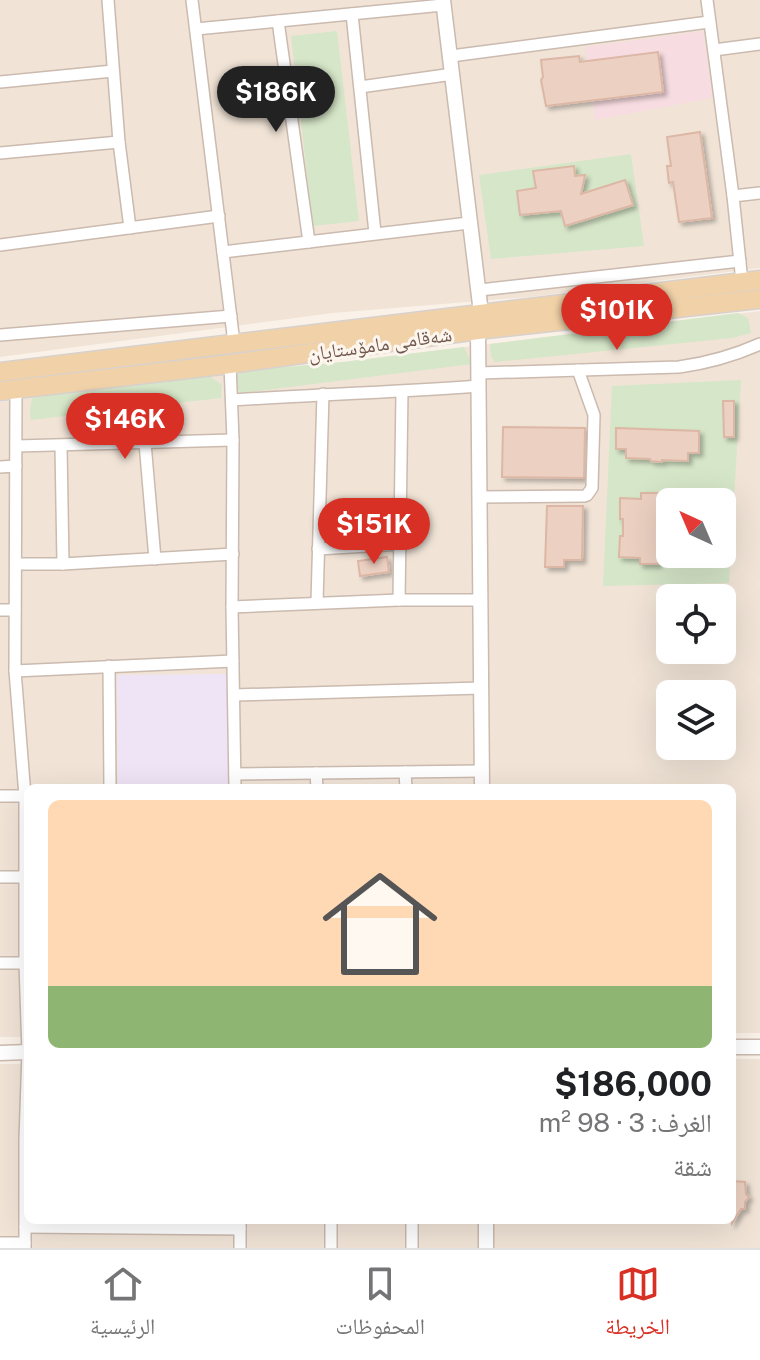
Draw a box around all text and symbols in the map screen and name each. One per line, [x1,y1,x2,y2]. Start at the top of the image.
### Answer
pin: $186K [220,66,332,134]
text: $186K [235,76,317,107]
pin: $101K [561,284,673,352]
text: $101K [579,294,655,325]
street label: شەقامی مامۆستایان [306,322,454,366]
pin: $146K [69,393,181,461]
text: $146K [84,403,166,434]
north arrow [656,488,736,568]
map controls [656,488,736,760]
pin: $151K [318,498,430,566]
text: $151K [336,508,412,539]
button: locate [656,584,736,664]
button: layers [656,680,736,760]
icon: home [308,852,452,996]
text: $186,000 [554,1064,712,1104]
text: الغرف: 3 · 98 m² [539,1107,712,1138]
text: شقة [673,1151,712,1182]
tab: الرئيسية [90,1262,155,1348]
tab: المحفوظات [335,1262,425,1348]
tab: الخريطة [605,1262,670,1348]

